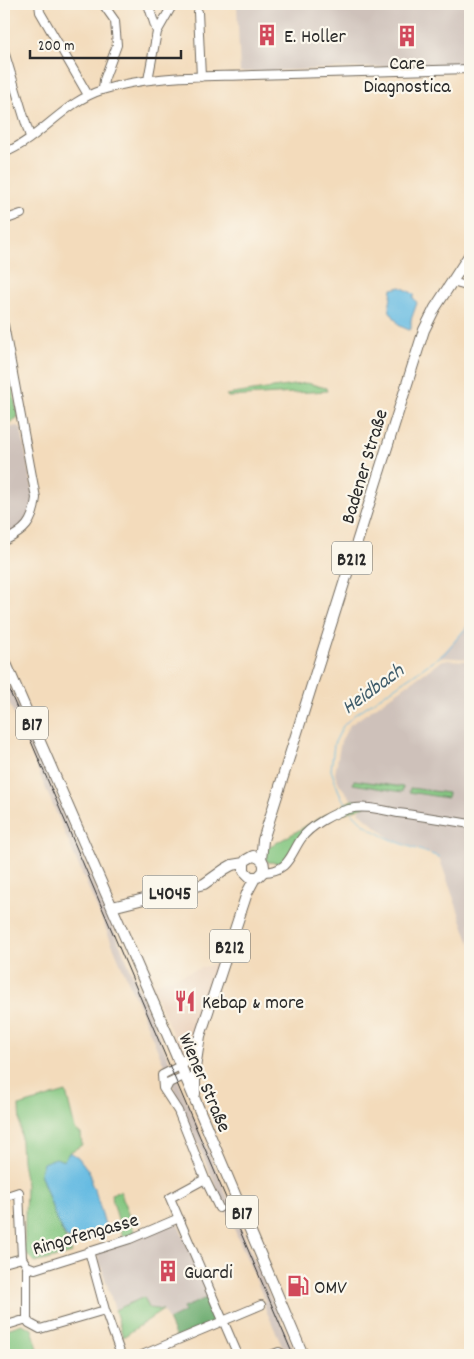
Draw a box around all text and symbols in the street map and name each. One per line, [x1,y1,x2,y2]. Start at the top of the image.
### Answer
building icon: E. Holler [254,22,280,48]
building icon: Care Diagnostica [394,23,420,49]
place label: E. Holler [284,24,346,52]
scale bar [30,28,181,60]
text: 200 m [38,36,75,58]
place label: Care Diagnostica [363,51,451,102]
street label: Badener Straße [335,406,397,528]
road number: B212 [332,542,372,574]
water label: Heidbach [336,657,412,723]
road number: B17 [16,706,48,740]
road number: L4045 [142,876,198,909]
road number: B212 [210,929,250,962]
restaurant icon: Kebap & more [172,988,198,1014]
place label: Kebap & more [202,990,304,1018]
street label: Wiener Straße [170,1029,237,1137]
road number: B17 [226,1196,258,1228]
street label: Ringofengasse [29,1207,142,1264]
building icon: Guardi [155,1258,181,1284]
place label: Guardi [184,1260,233,1288]
fuel station icon: OMV [285,1273,311,1299]
place label: OMV [314,1275,347,1303]

